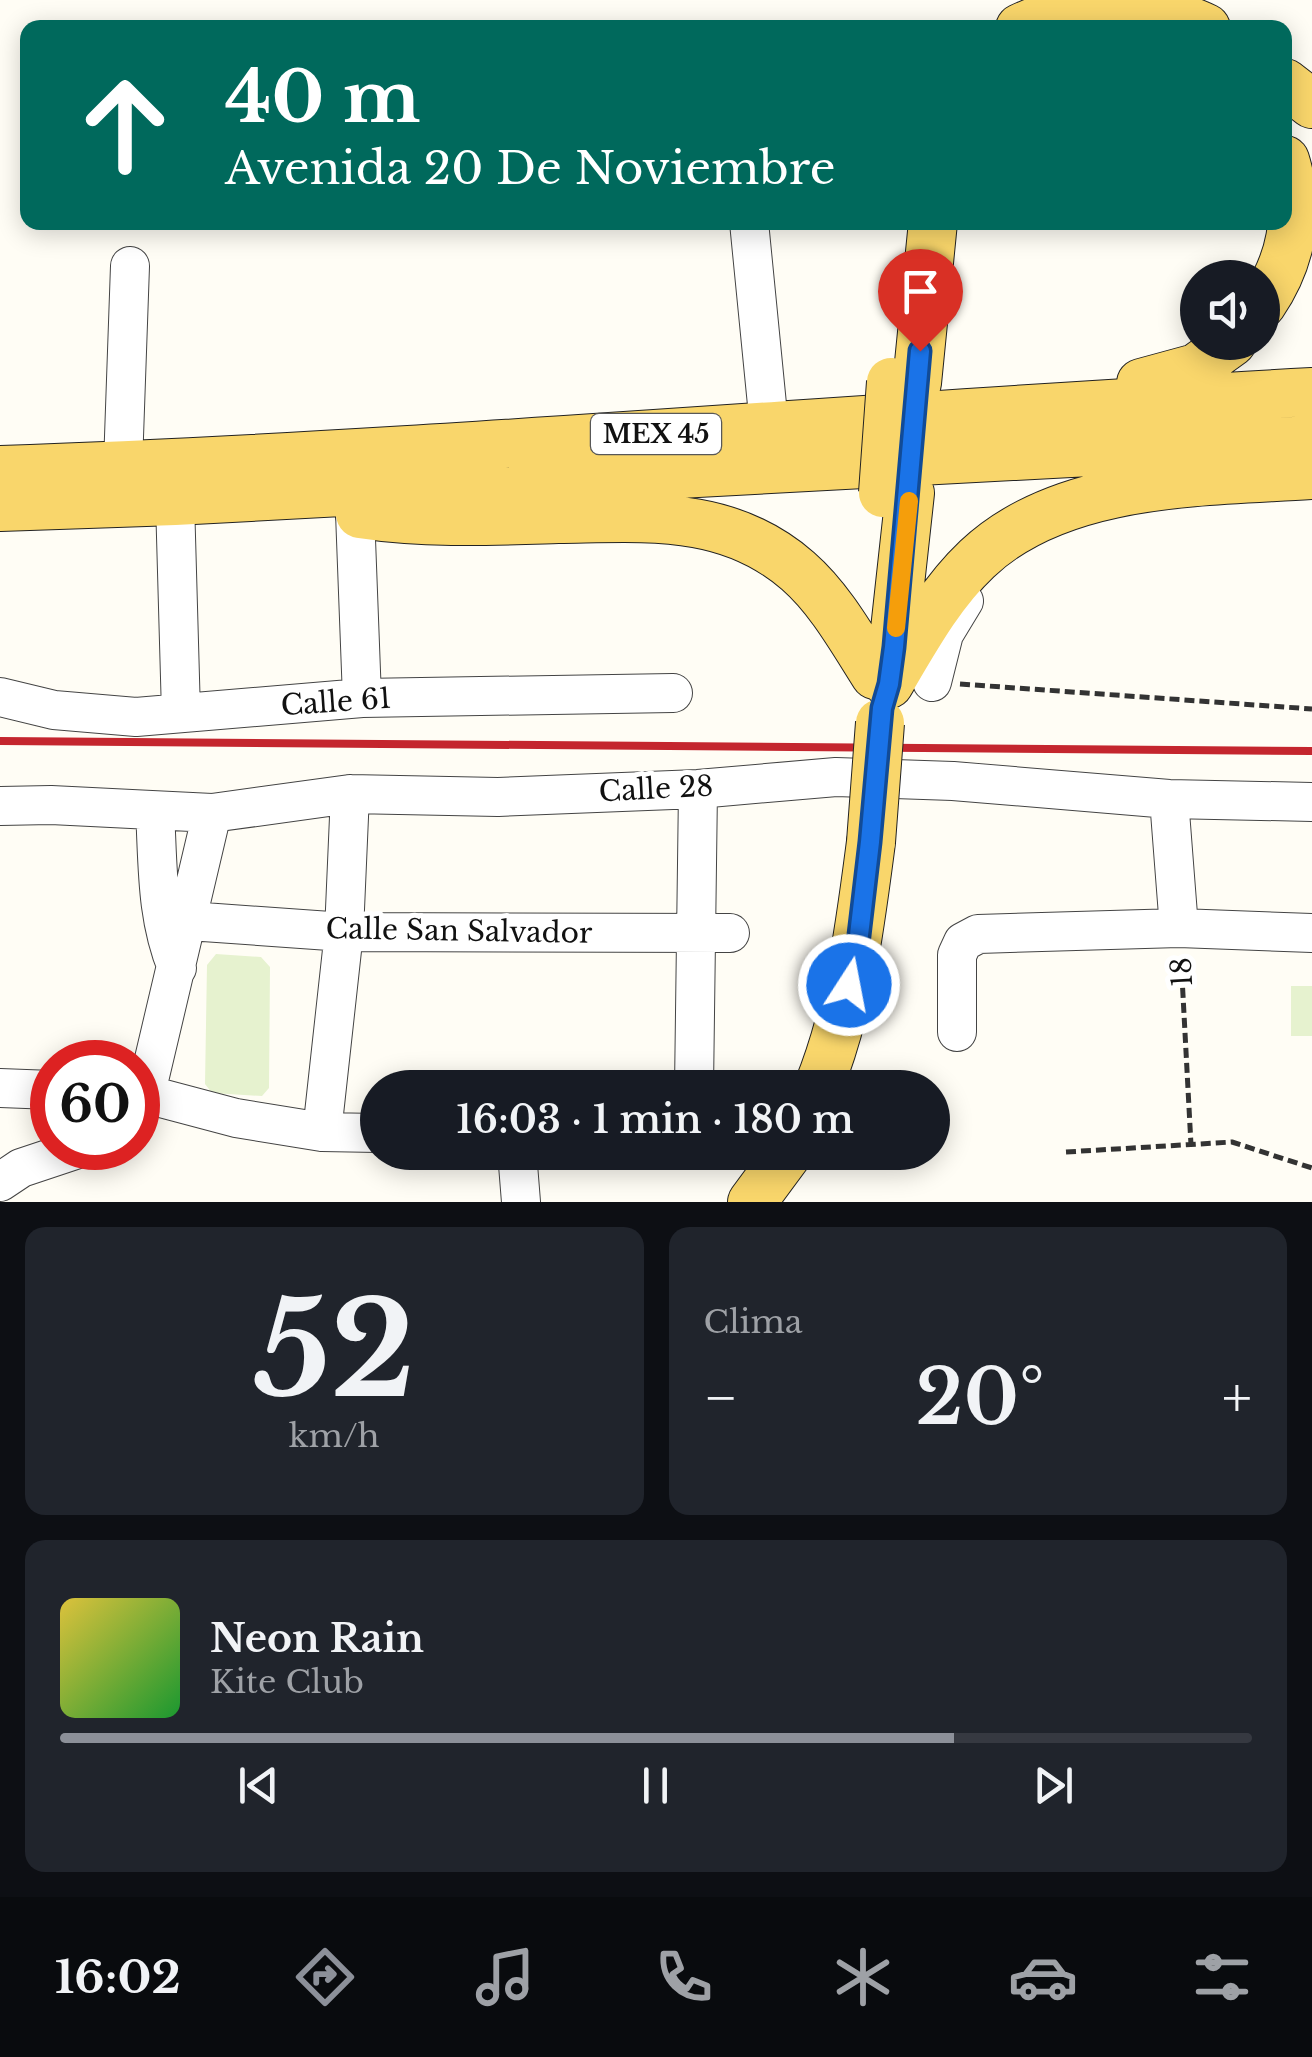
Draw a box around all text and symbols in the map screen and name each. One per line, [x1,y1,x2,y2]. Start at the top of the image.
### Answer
text: 40 m [225,54,420,141]
icon: ahead [60,60,190,190]
text: Avenida 20 De Noviembre [225,140,836,196]
pin [878,249,963,352]
map controls [1180,260,1280,360]
button: sound [1180,260,1280,360]
icon: arrive [893,264,948,319]
road number: MEX 45 [591,414,721,454]
street label: Calle 61 [280,681,392,723]
street label: Calle 28 [598,769,714,809]
street label: Calle San Salvador [325,911,593,951]
position arrow [797,933,901,1037]
street label: 18 [1164,956,1200,988]
speed limit sign: 60 [30,1040,160,1170]
text: 16:03 · 1 min · 180 m [456,1096,854,1143]
text: 52 [253,1270,415,1431]
text: Clima [704,1302,803,1342]
text: 20° [916,1351,1045,1444]
text: − [704,1364,738,1432]
text: + [1222,1364,1252,1432]
text: km/h [289,1416,380,1456]
text: Neon Rain [210,1615,424,1662]
text: Kite Club [210,1662,364,1702]
icon: previous [231,1758,286,1813]
icon: pause [628,1758,683,1813]
icon: next [1026,1758,1081,1813]
icon: directions [290,1942,360,2012]
icon: music [470,1942,540,2012]
icon: phone [649,1942,719,2012]
icon: climate [828,1942,898,2012]
icon: car [1008,1942,1078,2012]
icon: filters [1187,1942,1257,2012]
text: 16:02 [55,1949,181,2005]

